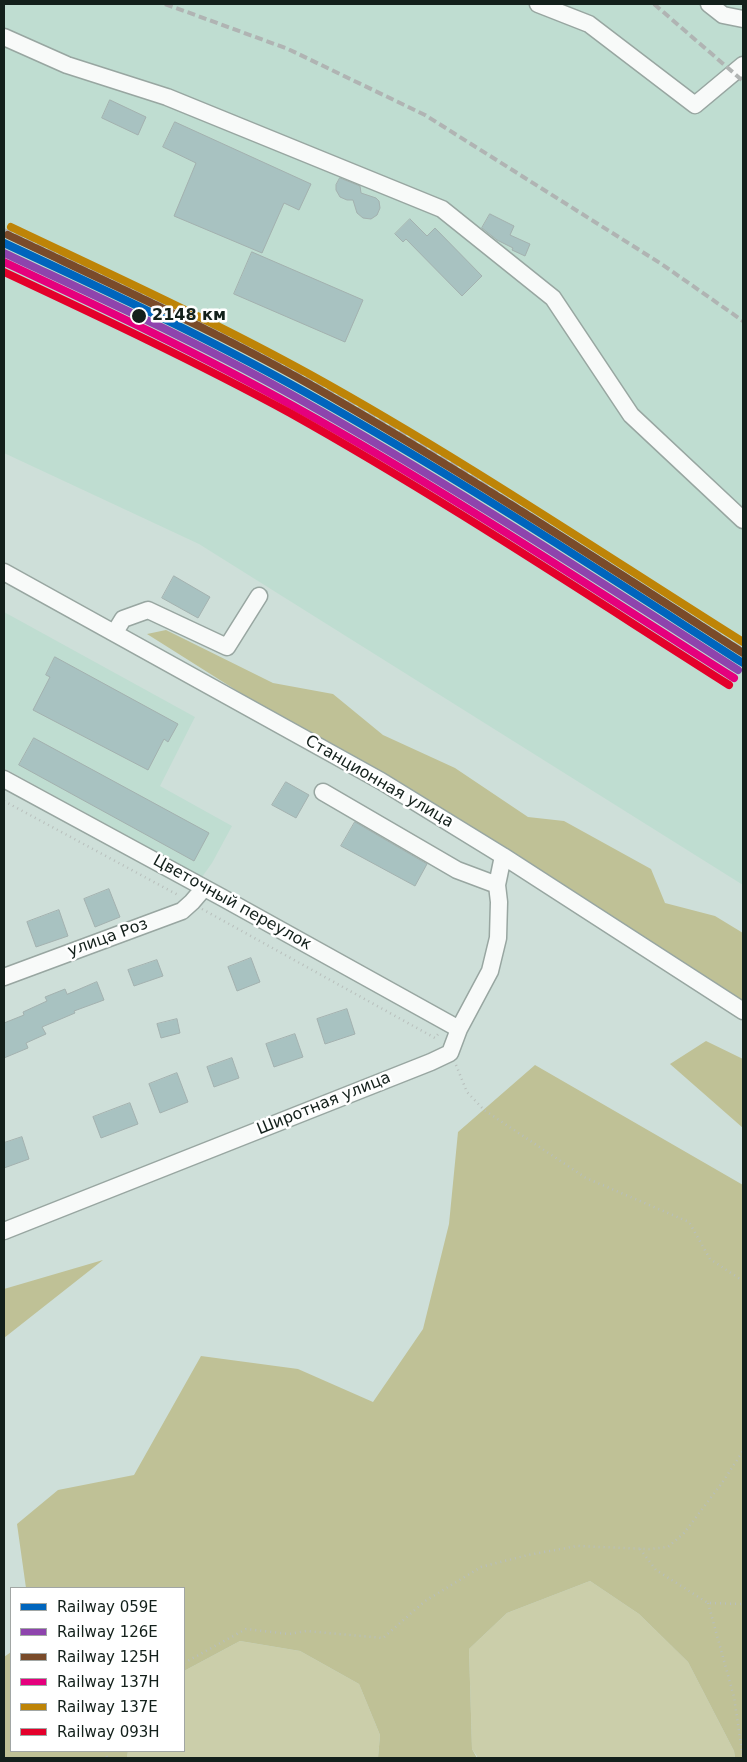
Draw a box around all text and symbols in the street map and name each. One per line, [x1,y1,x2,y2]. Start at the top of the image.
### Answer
place label: 2148 км [152,306,226,326]
marker: 2148 км [130,307,148,325]
street label: Станционная улица [301,732,457,832]
street label: Цветочный переулок [149,851,315,955]
street label: улица Роз [65,915,151,961]
street label: Широтная улица [254,1068,394,1140]
legend [10,1587,185,1752]
text: Railway 059Е [57,1598,158,1616]
text: Railway 126Е [57,1623,158,1641]
text: Railway 125Н [57,1648,160,1666]
text: Railway 137Н [57,1673,160,1691]
text: Railway 137Е [57,1698,158,1716]
text: Railway 093Н [57,1723,160,1741]

